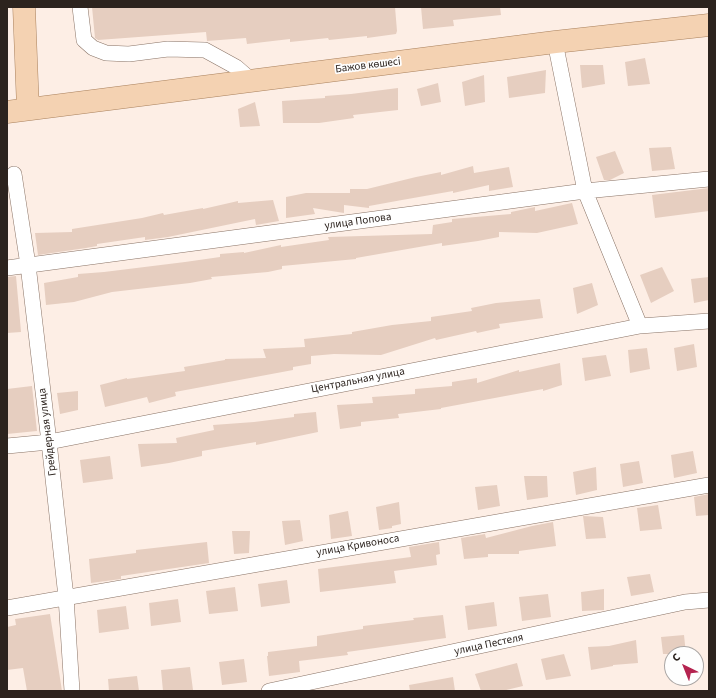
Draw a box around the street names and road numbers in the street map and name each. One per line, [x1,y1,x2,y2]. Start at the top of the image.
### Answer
street label: Бажов көшесі [335,55,401,77]
street label: улица Попова [324,211,392,233]
street label: Центральная улица [310,365,406,397]
street label: Грейдерная улица [36,387,60,477]
street label: улица Кривоноса [316,532,400,560]
street label: улица Пестеля [453,631,525,659]

